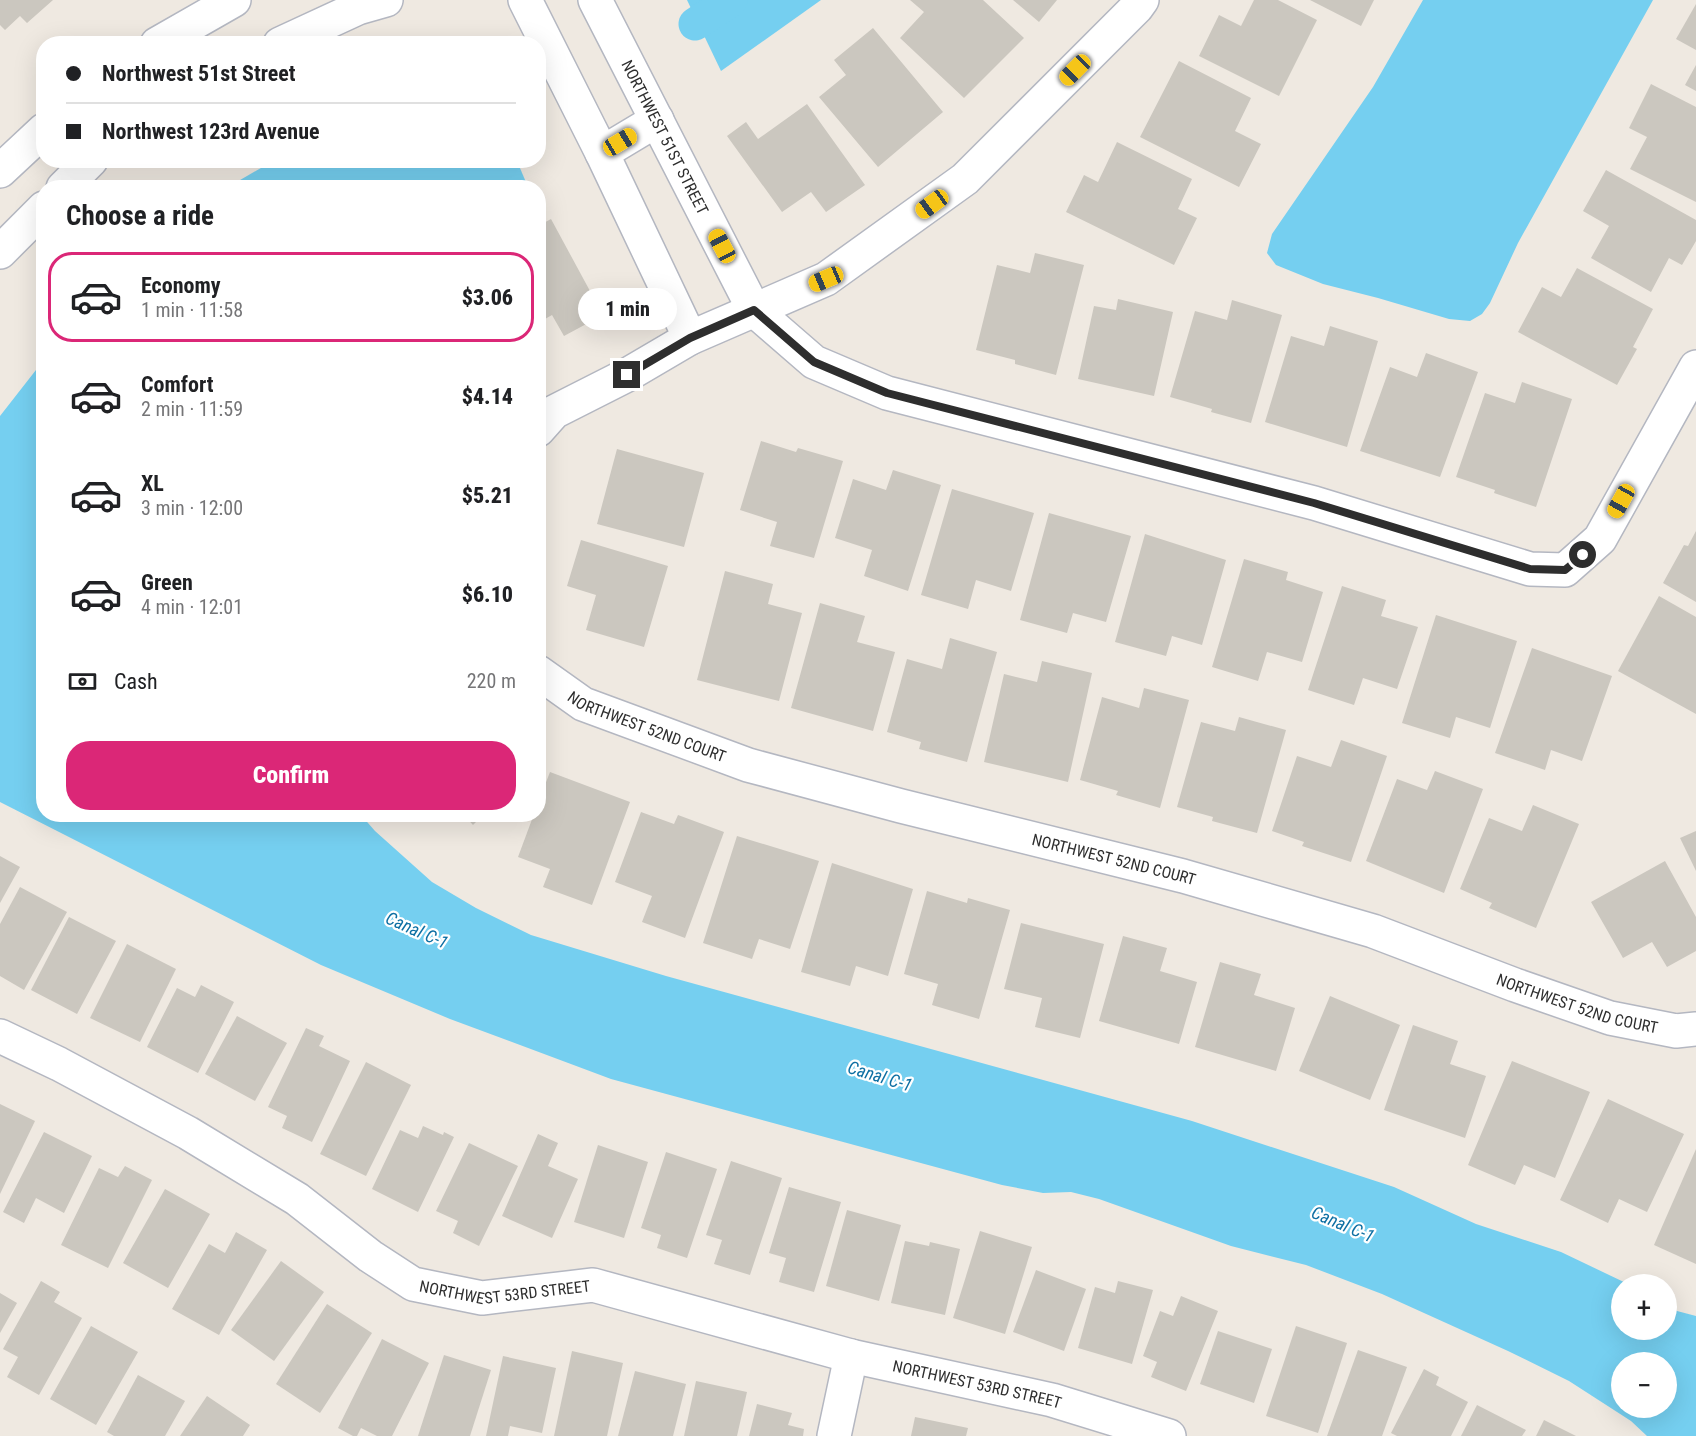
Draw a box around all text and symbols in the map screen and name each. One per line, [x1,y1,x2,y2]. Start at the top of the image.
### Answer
car [1056,51,1094,89]
street label: NORTHWEST 51ST STREET [618,57,713,217]
text: Northwest 51st Street [102,61,296,86]
text: Northwest 123rd Avenue [102,119,320,144]
car [600,125,640,159]
car [912,186,952,222]
text: Choose a ride [66,200,214,232]
car [706,226,738,266]
car [806,264,846,294]
icon: car [69,270,123,324]
text: Economy [141,273,221,298]
text: $3.06 [462,285,513,310]
callout: 1 min [578,288,676,330]
text: 1 min [605,297,650,321]
text: 1 min · 11:58 [141,298,243,322]
route end [613,361,640,388]
icon: car [69,369,123,423]
text: Comfort [141,372,214,397]
text: $4.14 [462,384,513,409]
text: 2 min · 11:59 [141,397,243,421]
icon: car [69,468,123,522]
text: XL [141,471,164,496]
car [1604,481,1638,521]
text: $5.21 [462,483,513,508]
text: 3 min · 12:00 [141,496,243,520]
route start [1569,541,1596,568]
icon: car [69,567,123,621]
text: Green [141,570,193,595]
text: $6.10 [462,582,513,607]
text: 4 min · 12:01 [141,595,243,619]
icon: cash [66,665,99,698]
text: Cash [114,669,158,694]
text: 220 m [467,669,516,693]
street label: NORTHWEST 52ND COURT [564,687,729,766]
button: Confirm [66,741,516,810]
street label: NORTHWEST 52ND COURT [1030,829,1198,889]
water label: Canal C-1 [383,907,451,953]
street label: NORTHWEST 52ND COURT [1494,969,1660,1037]
water label: Canal C-1 [845,1056,915,1096]
water label: Canal C-1 [1308,1201,1378,1247]
map controls [1611,1274,1677,1418]
button: + [1611,1274,1677,1340]
street label: NORTHWEST 53RD STREET [418,1276,591,1308]
button: − [1611,1352,1677,1418]
street label: NORTHWEST 53RD STREET [891,1356,1064,1412]

